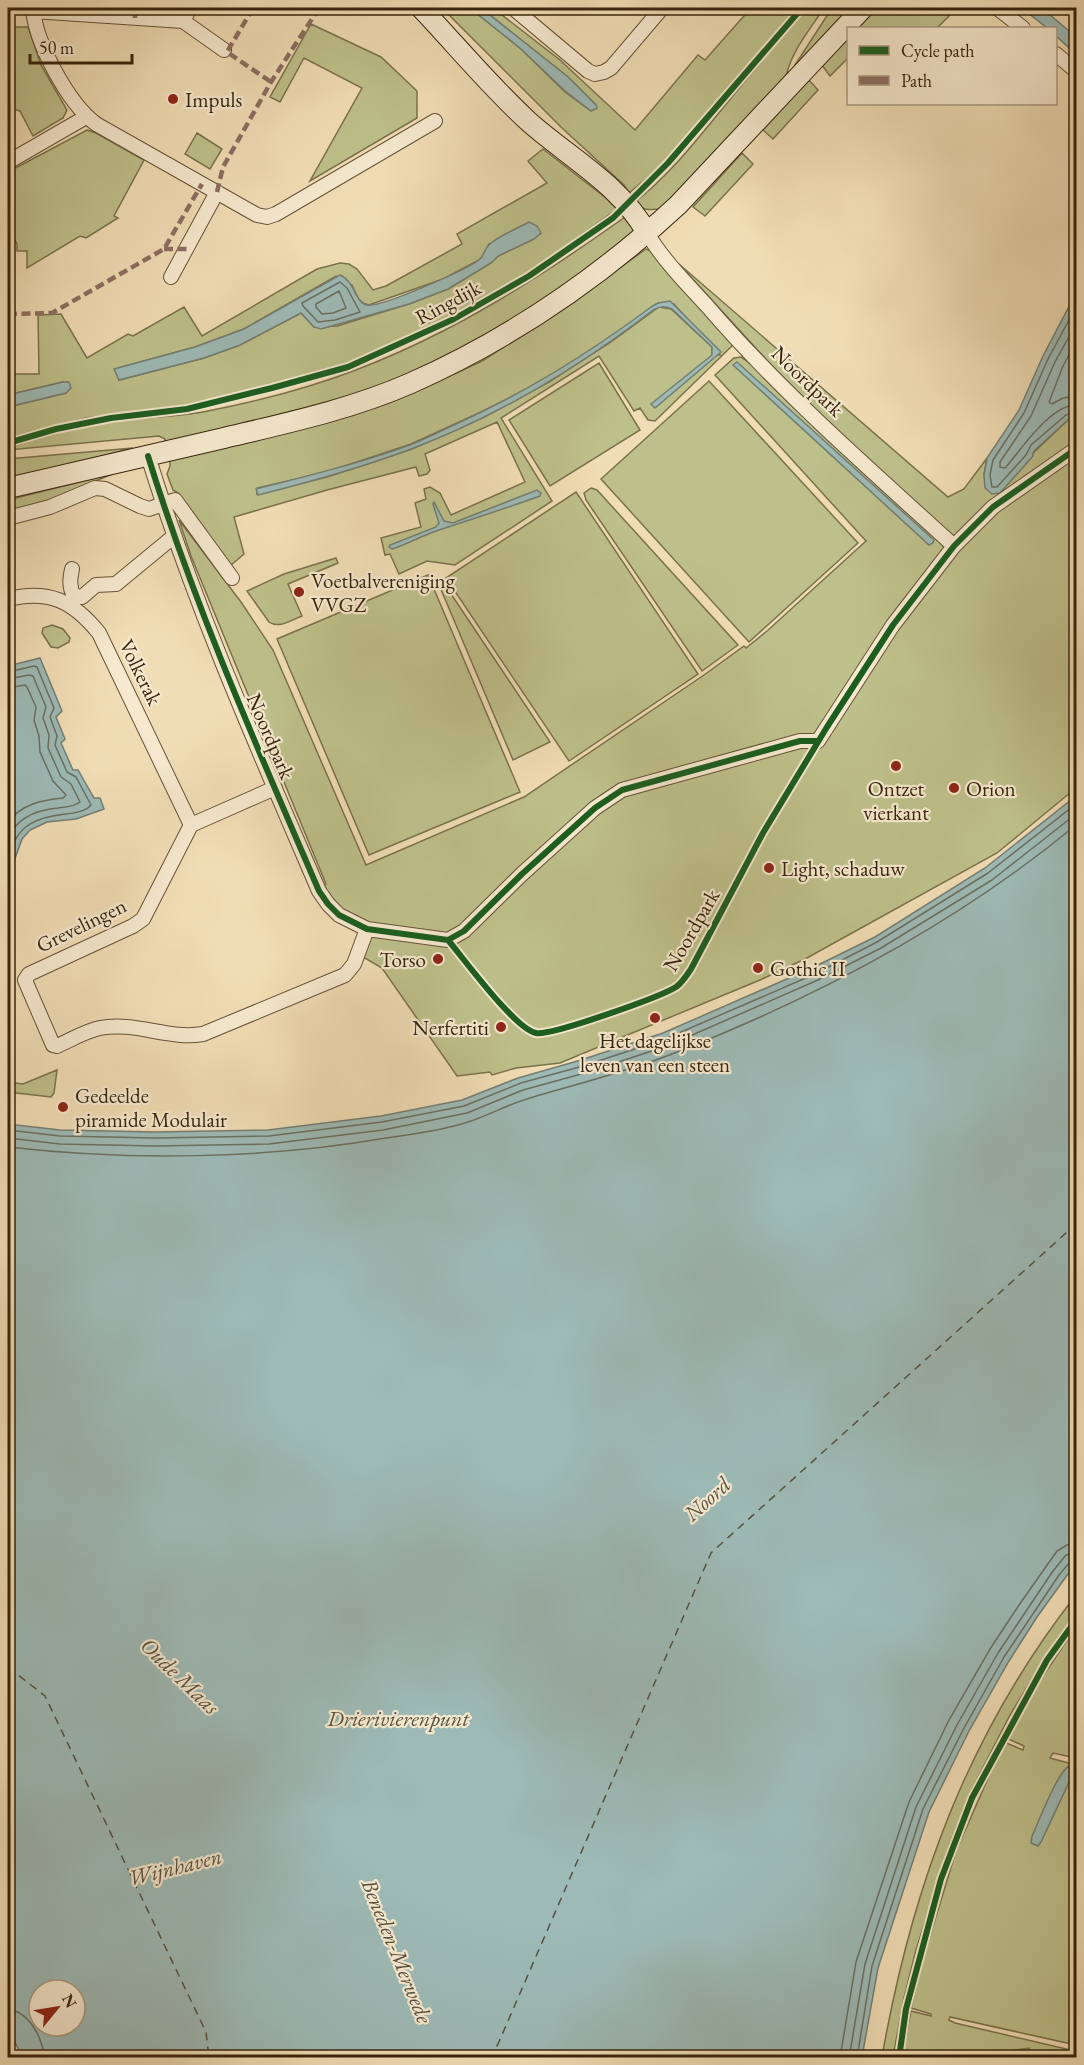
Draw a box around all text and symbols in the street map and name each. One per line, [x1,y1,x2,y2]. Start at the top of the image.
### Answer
scale bar [30,27,132,65]
legend [847,27,1057,105]
text: 50 m [39,36,74,59]
text: Cycle path [901,39,975,62]
text: Path [901,69,932,92]
place label: Impuls [185,86,242,113]
marker: Impuls [166,92,180,106]
street label: Ringdijk [410,273,487,331]
street label: Noordpark [766,340,851,423]
place label: Voetbalvereniging VVGZ [311,567,456,618]
marker: Voetbalvereniging VVGZ [292,585,306,599]
street label: Volkerak [113,634,169,711]
street label: Noordpark [241,689,302,784]
marker: Ontzet vierkant [889,759,903,773]
place label: Ontzet vierkant [863,775,929,826]
place label: Orion [966,775,1016,802]
marker: Orion [947,781,961,795]
place label: Light, schaduw [781,855,905,882]
marker: Light, schaduw [762,861,776,875]
street label: Noordpark [657,883,726,976]
street label: Grevelingen [31,892,131,958]
place label: Torso [380,946,426,973]
marker: Torso [431,952,445,966]
place label: Gothic II [770,955,845,982]
marker: Gothic II [751,961,765,975]
marker: Het dagelijkse leven van een steen [648,1011,662,1025]
place label: Nerfertiti [412,1014,489,1041]
marker: Nerfertiti [494,1020,508,1034]
place label: Het dagelijkse leven van een steen [580,1027,730,1078]
place label: Gedeelde piramide Modulair [75,1082,227,1133]
marker: Gedeelde piramide Modulair [56,1100,70,1114]
water label: Noord [677,1470,737,1528]
water label: Oude Maas [134,1631,226,1721]
water label: Drierivierenpunt [326,1704,470,1733]
water label: Wijnhaven [125,1841,225,1893]
water label: Beneden-Merwede [354,1874,439,2028]
north arrow [27,1978,87,2038]
text: N [57,1990,82,2012]

